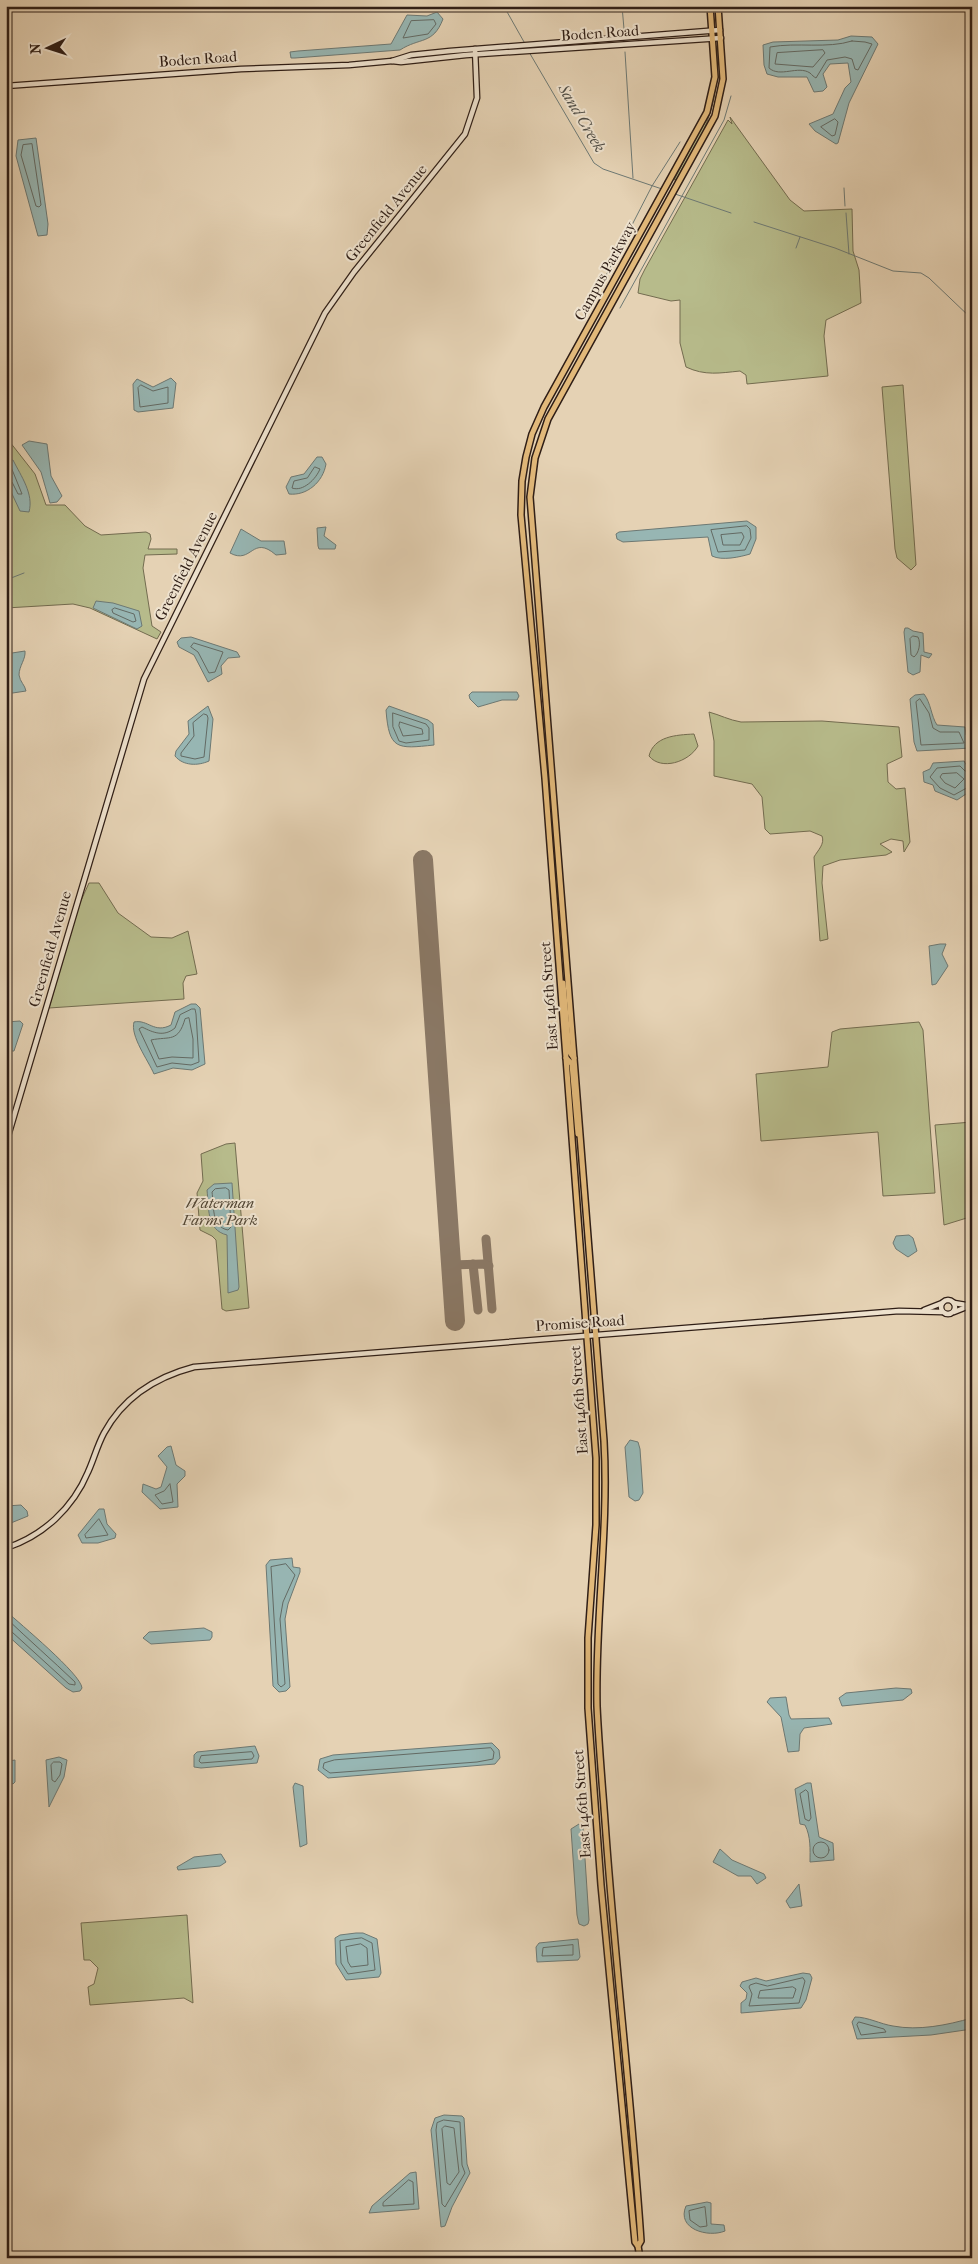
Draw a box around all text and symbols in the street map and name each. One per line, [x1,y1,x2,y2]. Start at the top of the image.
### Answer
street label: Boden Road [560,21,640,45]
north arrow [22,22,72,72]
text: N [27,43,44,55]
street label: Boden Road [158,47,238,71]
water label: Sand Creek [554,80,610,156]
street label: Greenfield Avenue [341,160,431,265]
street label: Campus Parkway [570,218,640,324]
street label: Greenfield Avenue [151,508,222,624]
street label: Greenfield Avenue [25,888,75,1009]
street label: East 146th Street [536,940,562,1051]
park label: Waterman Farms Park [181,1194,258,1229]
street label: Promise Road [535,1311,626,1335]
street label: East 146th Street [566,1344,592,1455]
street label: East 146th Street [569,1748,595,1859]

